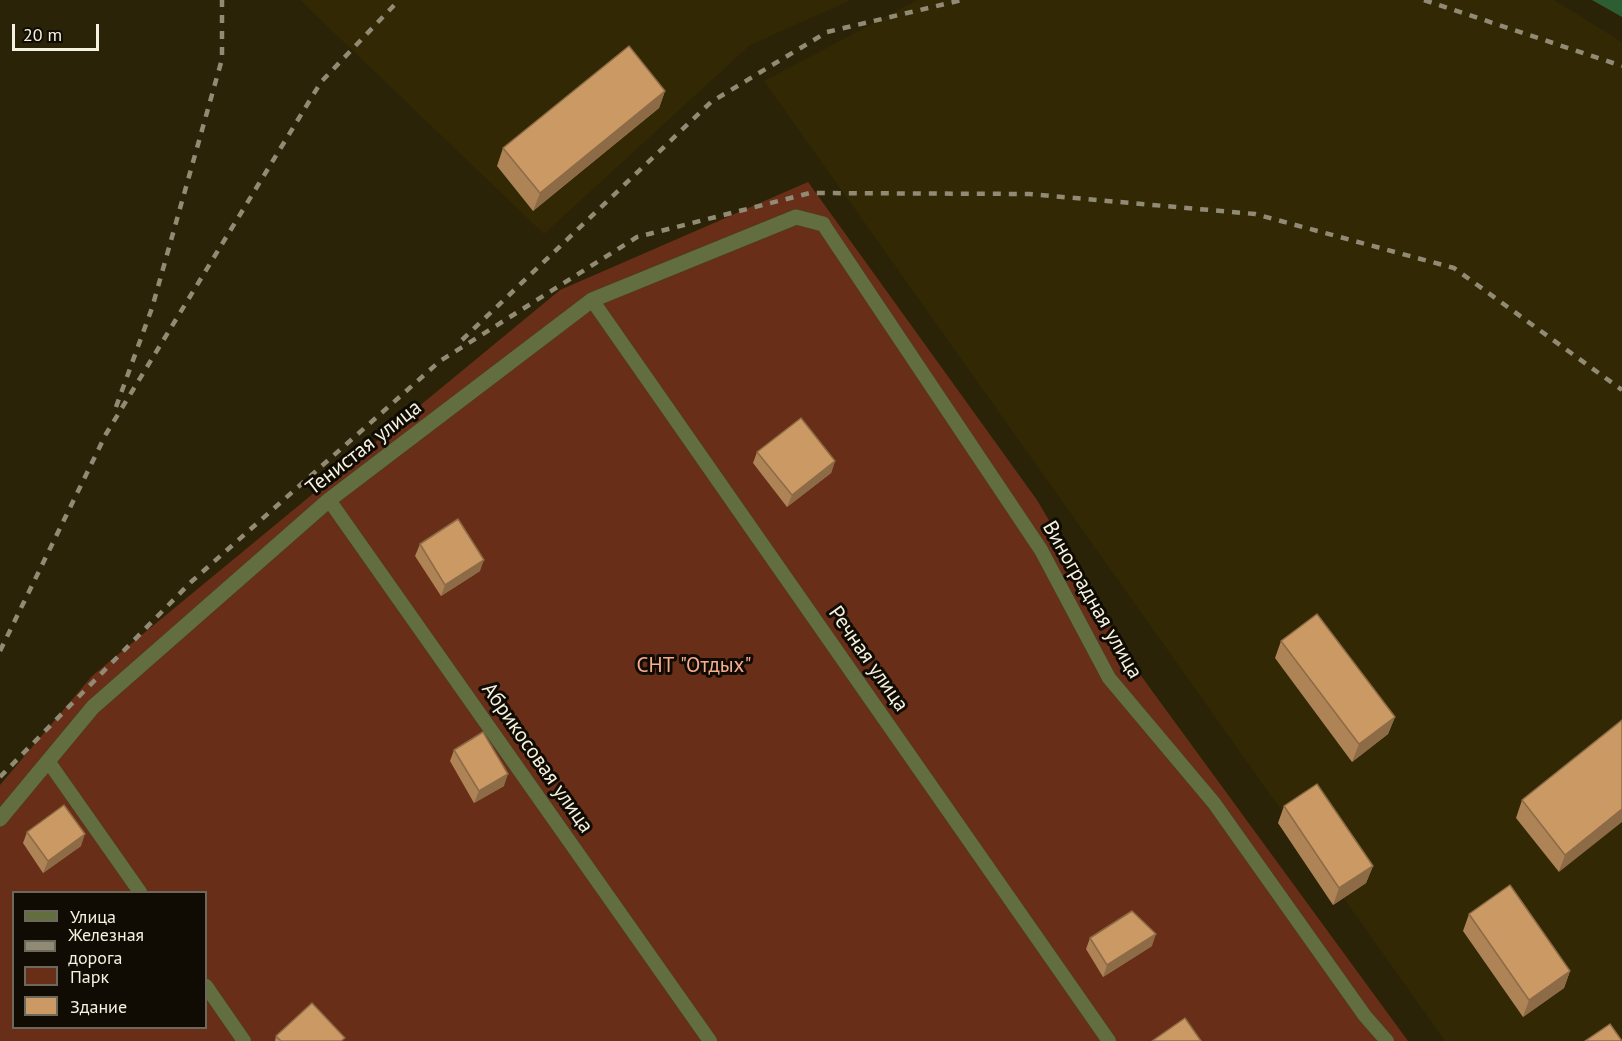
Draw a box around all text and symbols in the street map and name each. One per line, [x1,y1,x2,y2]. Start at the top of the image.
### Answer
scale bar [15,12,102,50]
text: 20 m [23,23,62,46]
street label: Тенистая улица [301,395,427,501]
street label: Виноградная улица [1037,517,1147,683]
street label: Речная улица [822,602,914,716]
park label: СНТ "Отдых" [637,653,751,679]
street label: Абрикосовая улица [476,678,598,838]
legend [12,891,207,1029]
text: Улица [70,905,116,928]
text: Железная дорога [68,923,144,969]
text: Парк [70,965,109,988]
text: Здание [70,995,127,1018]

